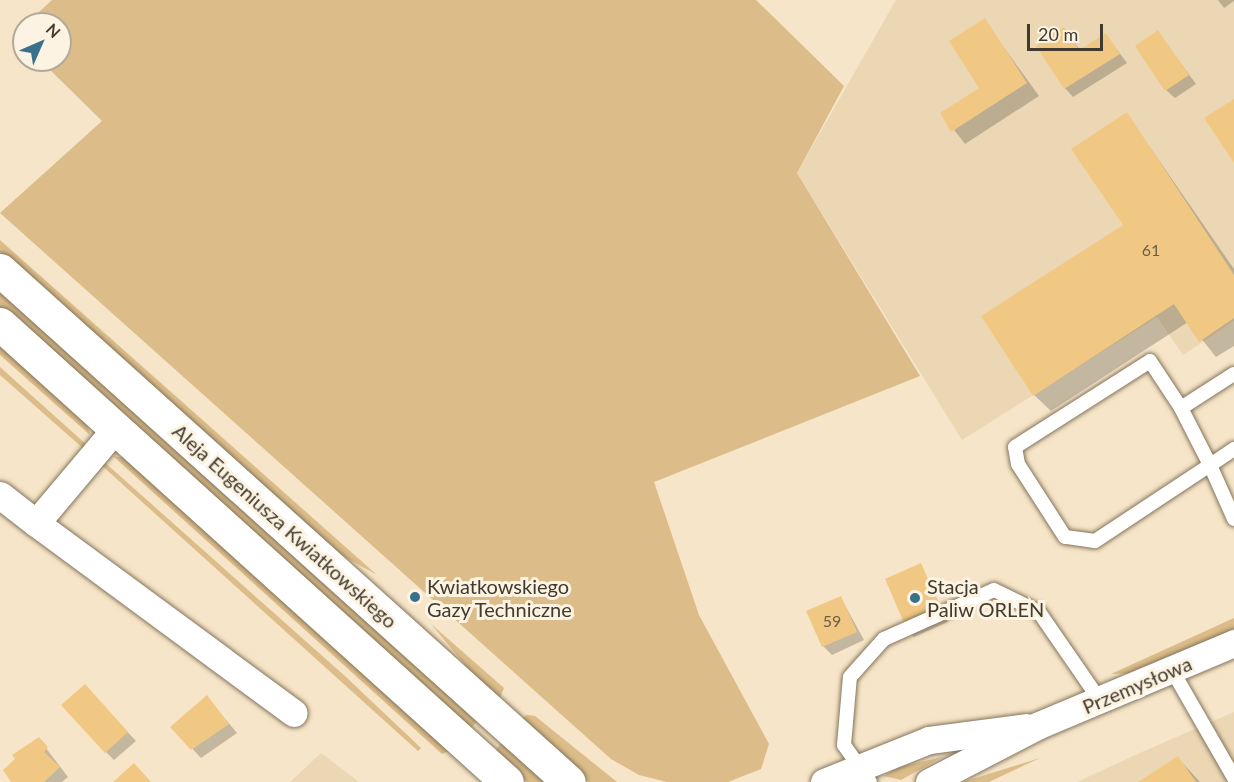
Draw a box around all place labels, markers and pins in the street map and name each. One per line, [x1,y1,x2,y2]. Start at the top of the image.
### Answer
place label: Kwiatkowskiego Gazy Techniczne [427,574,573,621]
place label: Stacja Paliw ORLEN [927,574,1045,621]
marker: Kwiatkowskiego Gazy Techniczne [408,590,422,604]
marker: Stacja Paliw ORLEN [908,591,922,605]

